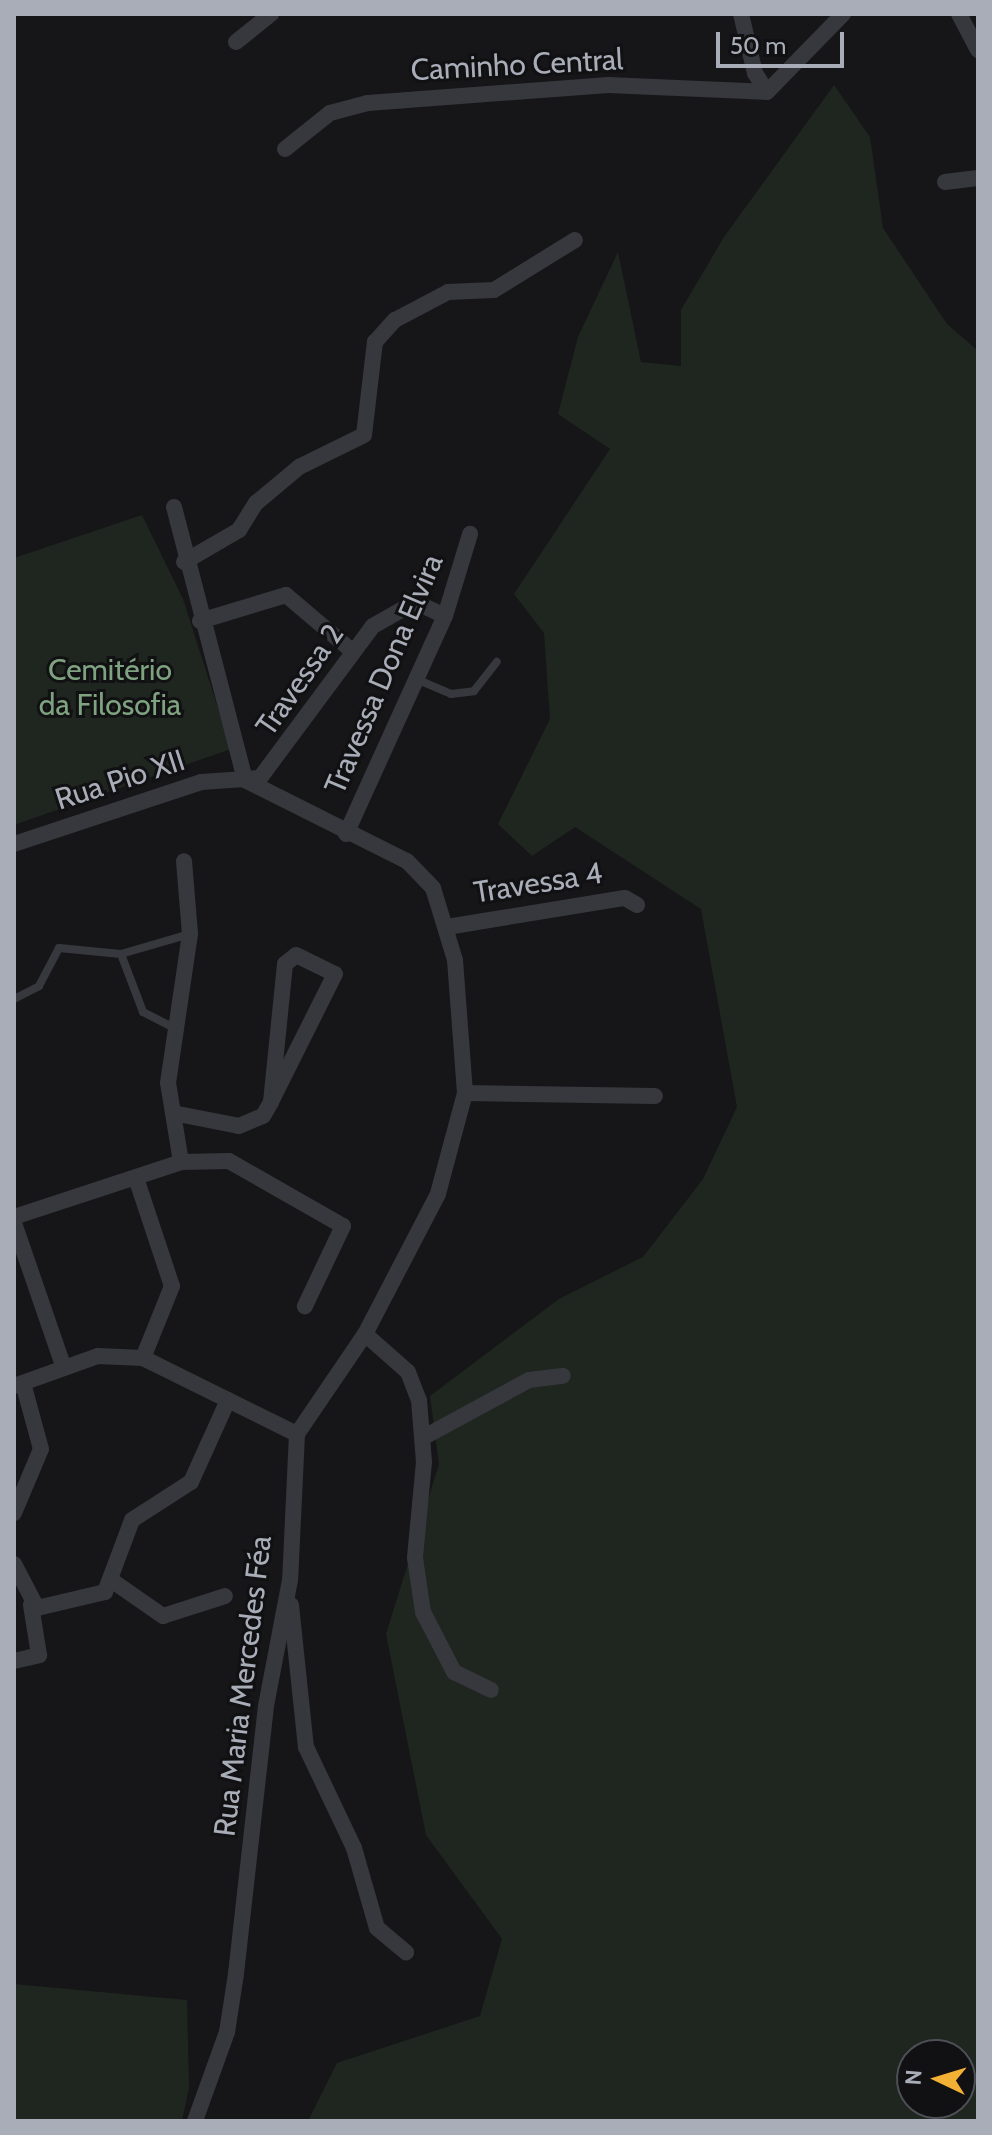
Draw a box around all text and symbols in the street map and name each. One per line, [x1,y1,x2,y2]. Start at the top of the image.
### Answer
scale bar [720,16,848,66]
text: 50 m [730,31,786,60]
street label: Caminho Central [410,41,624,89]
street label: Travessa Dona Elvira [317,549,451,799]
street label: Travessa 2 [249,617,351,743]
park label: Cemitério da Filosofia [39,652,181,722]
street label: Rua Pio XII [51,742,189,818]
street label: Travessa 4 [471,855,605,911]
street label: Rua Maria Mercedes Féa [207,1534,279,1838]
north arrow [896,2039,976,2119]
text: N [900,2069,928,2086]

